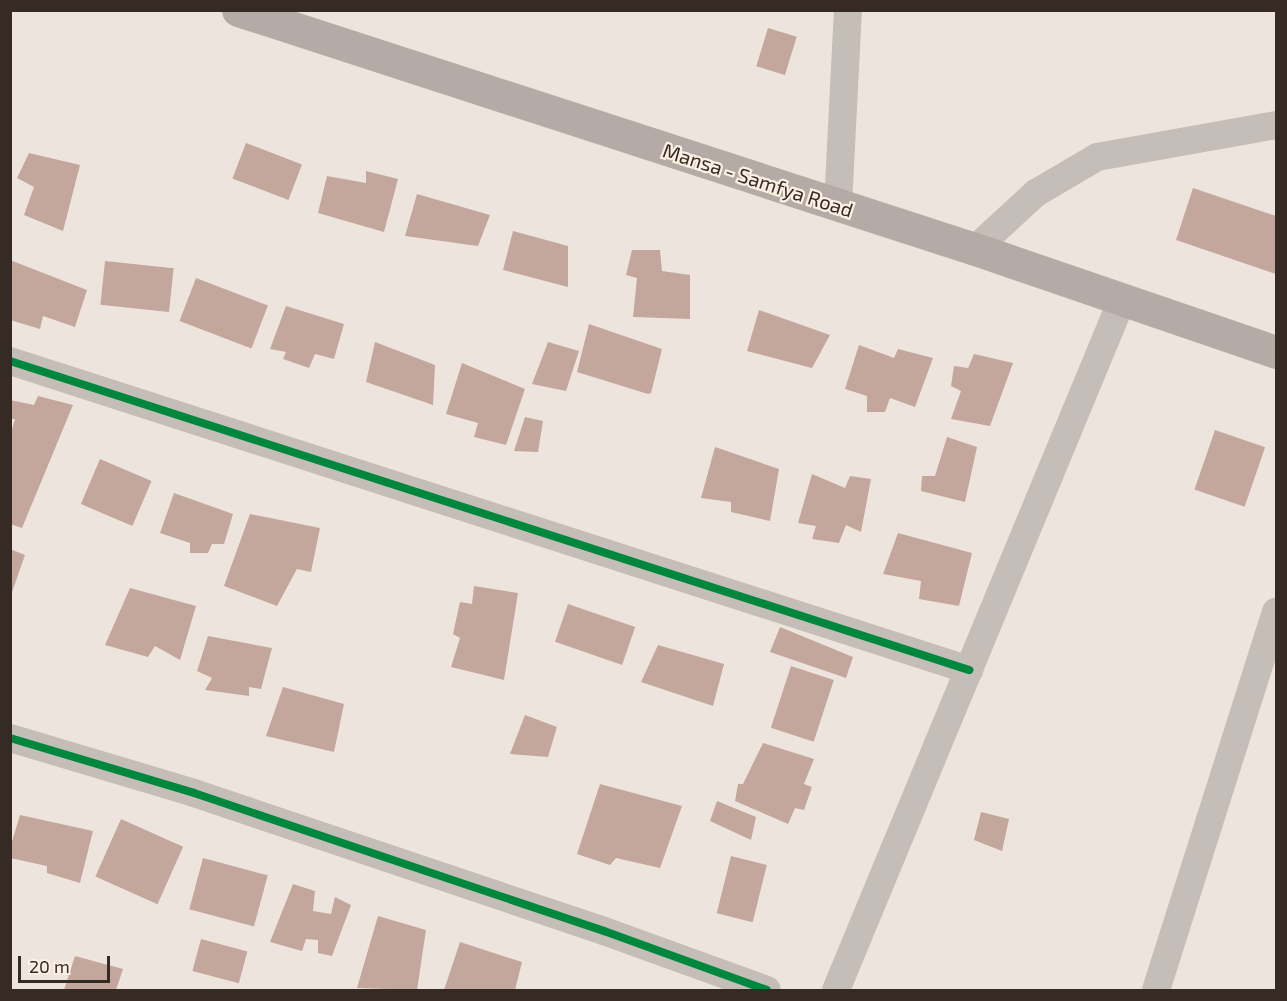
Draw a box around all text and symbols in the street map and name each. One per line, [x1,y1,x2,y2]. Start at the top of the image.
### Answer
street label: Mansa - Samfya Road [660,138,856,222]
scale bar [21,944,112,982]
text: 20 m [29,955,70,977]

